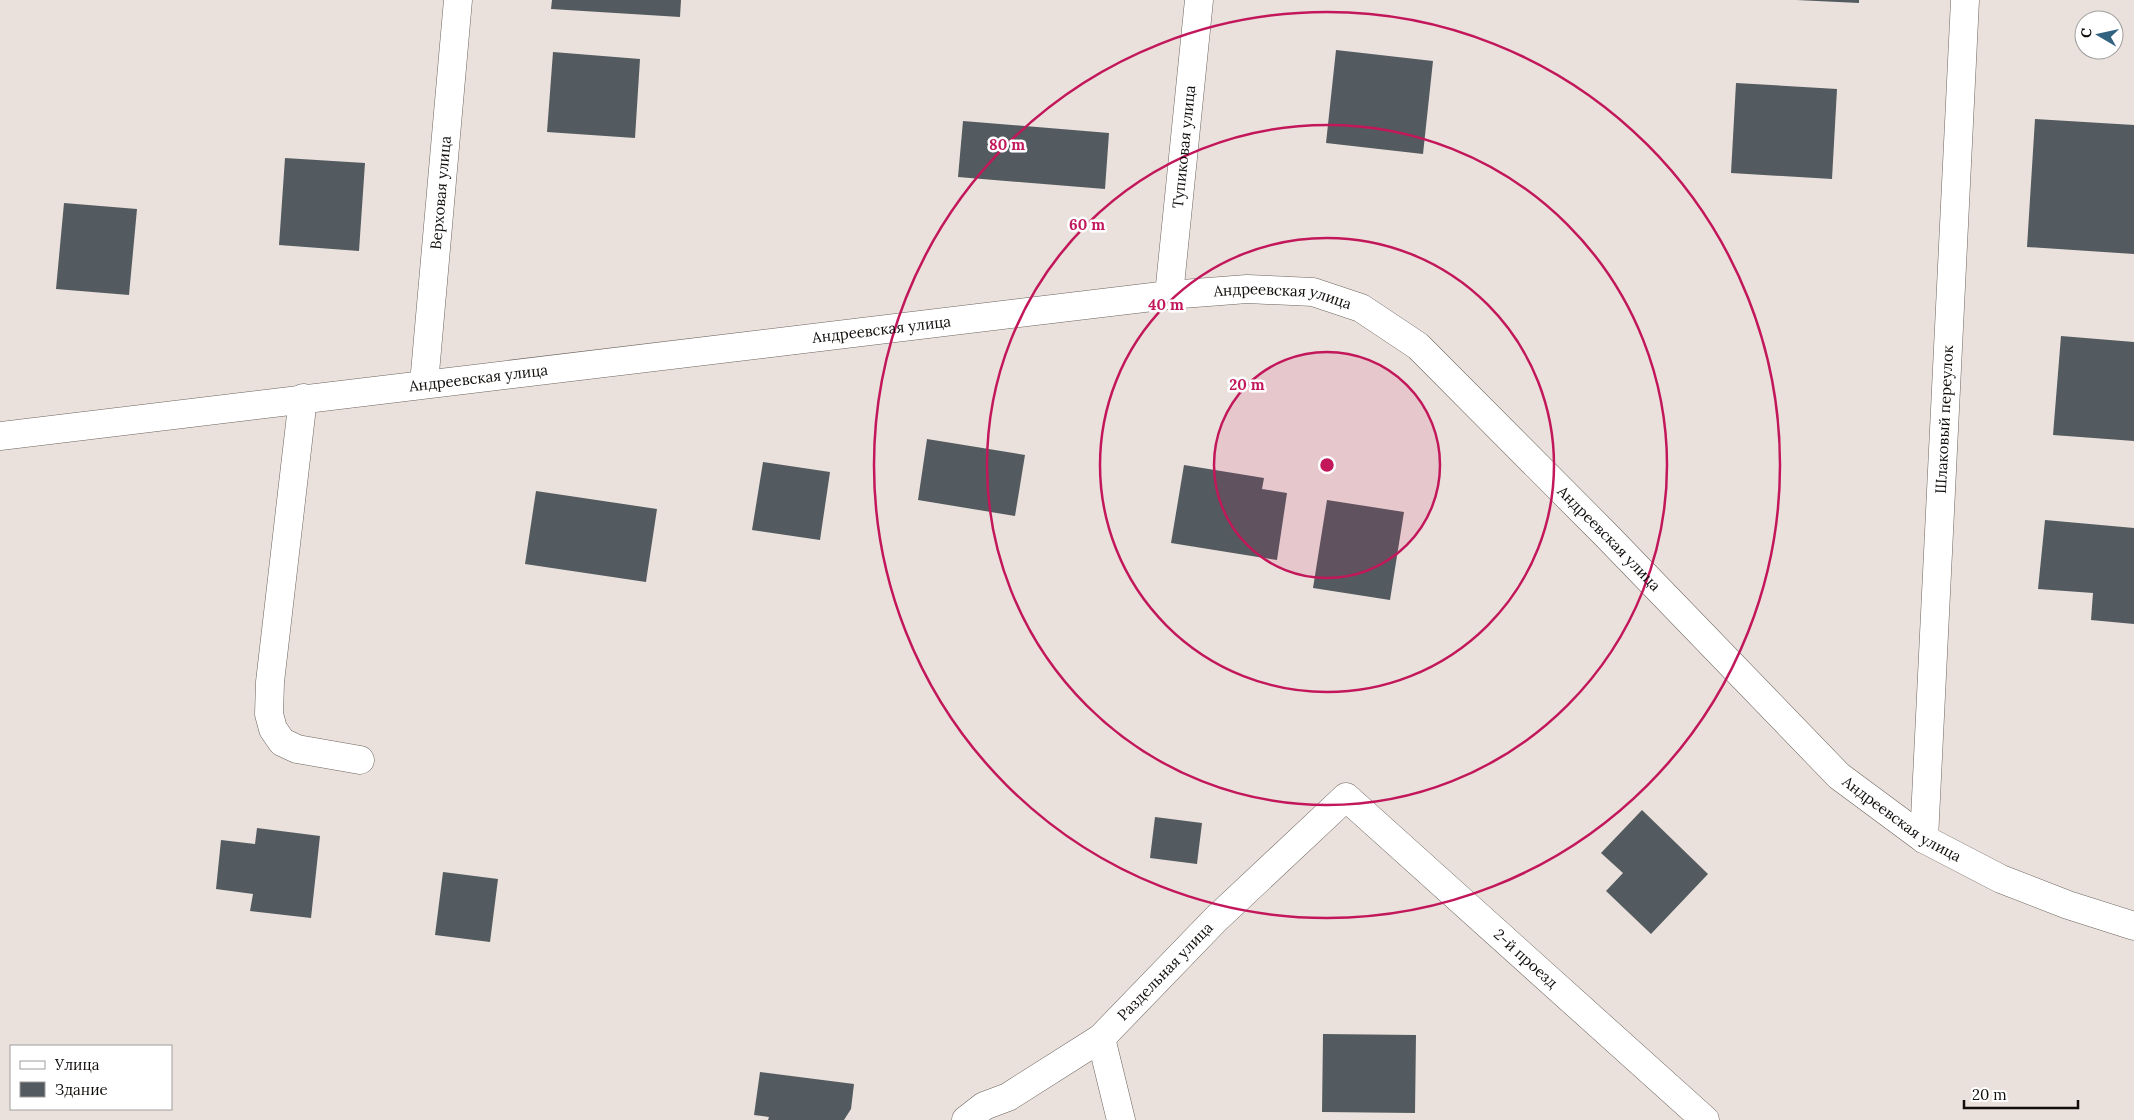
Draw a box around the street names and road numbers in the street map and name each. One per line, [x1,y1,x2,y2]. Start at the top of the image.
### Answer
street label: Тупиковая улица [1168,84,1199,209]
street label: Верховая улица [426,135,455,250]
street label: Андреевская улица [1212,279,1354,313]
street label: Андреевская улица [810,311,952,347]
street label: Шлаковый переулок [1931,345,1957,494]
street label: Андреевская улица [407,360,549,396]
street label: Андреевская улица [1553,481,1665,595]
street label: Андреевская улица [1838,771,1965,866]
street label: Раздельная улица [1113,918,1217,1024]
street label: 2-й проезд [1490,925,1562,992]

